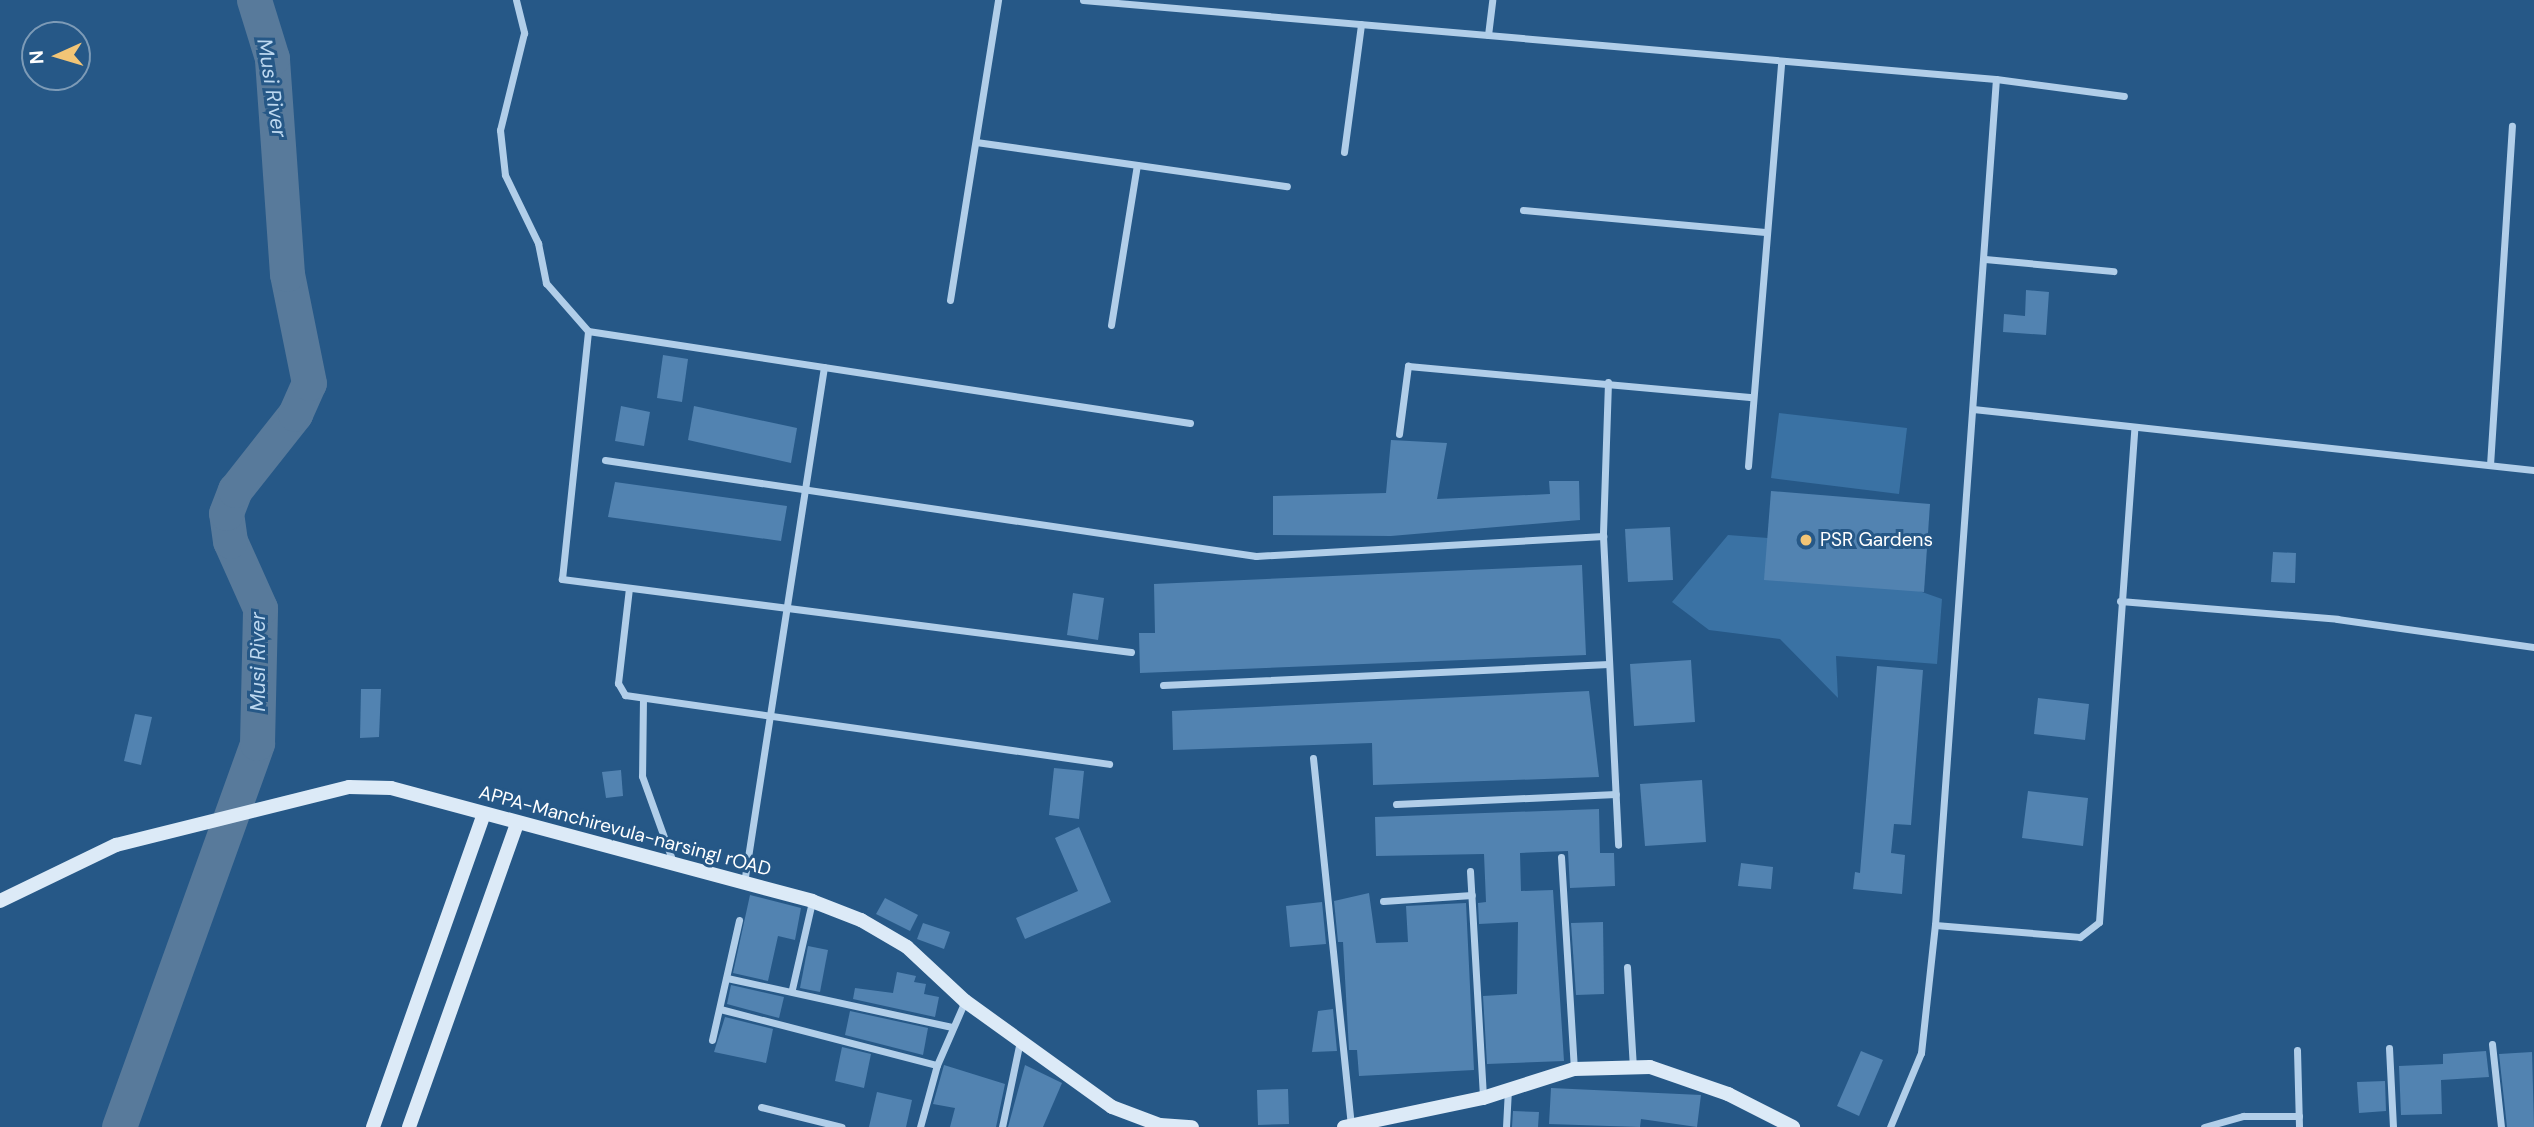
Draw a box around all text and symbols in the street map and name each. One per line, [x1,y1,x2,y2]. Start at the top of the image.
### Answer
north arrow [21,21,91,91]
water label: Musi River [252,37,292,139]
text: N [24,50,50,65]
place label: PSR Gardens [1820,529,1933,551]
marker: PSR Gardens [1798,532,1814,548]
water label: Musi River [245,612,271,712]
street label: APPA-Manchirevula-narsingI rOAD [476,781,774,881]

